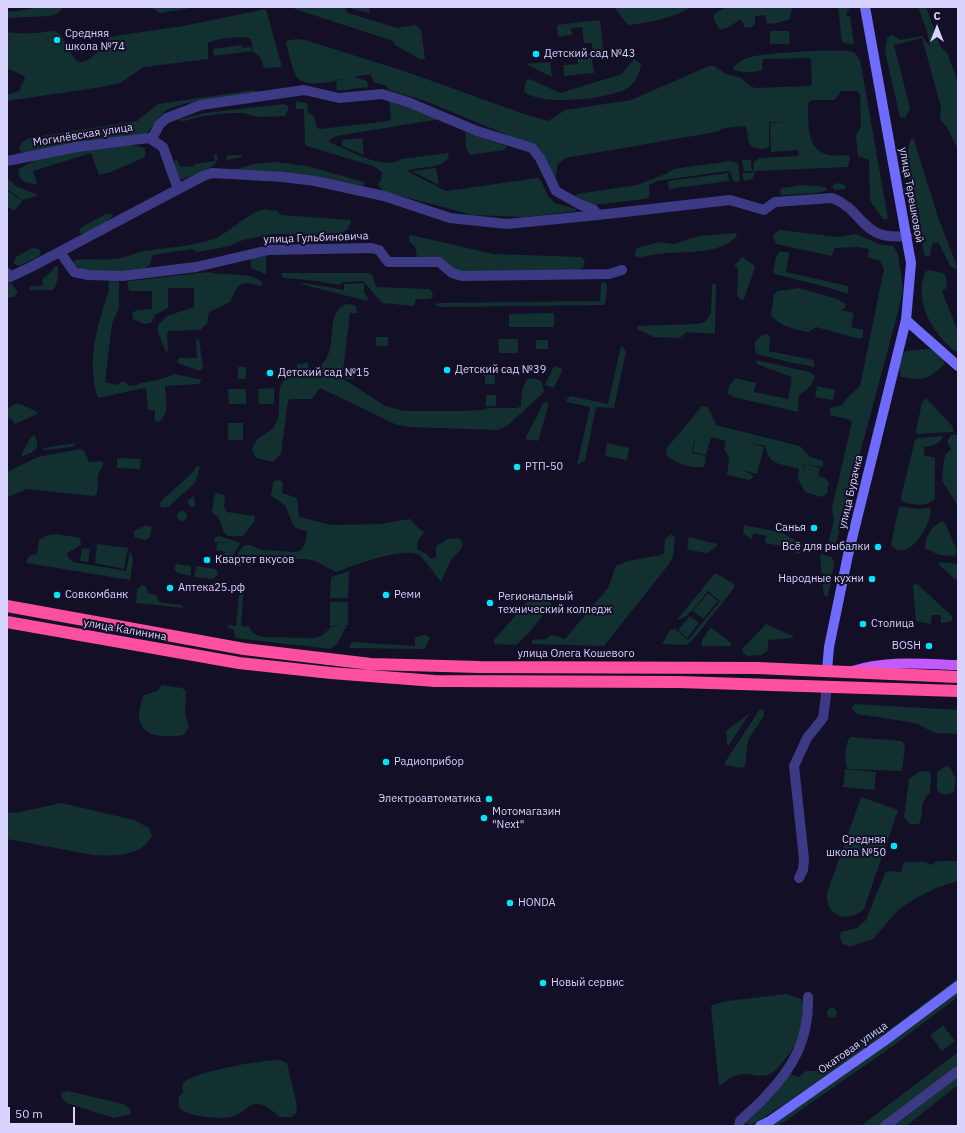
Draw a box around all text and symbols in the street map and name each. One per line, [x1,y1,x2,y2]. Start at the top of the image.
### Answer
north arrow [917,8,957,48]
text: С [933,9,941,23]
place label: Средняя школа №74 [65,27,125,53]
marker: Средняя школа №74 [52,35,62,45]
place label: Детский сад №43 [544,47,635,61]
marker: Детский сад №43 [531,49,541,59]
street label: Могилёвская улица [32,121,134,149]
street label: улица Терешковой [896,146,926,244]
street label: улица Гульбиновича [263,230,369,246]
place label: Детский сад №39 [455,363,546,377]
marker: Детский сад №39 [442,365,452,375]
place label: Детский сад №15 [278,366,369,380]
marker: Детский сад №15 [265,368,275,378]
street label: улица Бурачка [836,454,866,530]
place label: РТП-50 [525,460,563,474]
marker: РТП-50 [512,462,522,472]
place label: Санья [775,521,806,535]
marker: Санья [809,523,819,533]
place label: Всё для рыбалки [782,540,870,554]
marker: Всё для рыбалки [873,542,883,552]
place label: Квартет вкусов [215,553,294,567]
marker: Квартет вкусов [202,555,212,565]
place label: Народные кухни [778,572,864,586]
marker: Народные кухни [867,574,877,584]
place label: Аптека25.рф [178,581,245,595]
marker: Аптека25.рф [165,583,175,593]
place label: Совкомбанк [65,588,128,602]
place label: Реми [394,588,421,602]
marker: Совкомбанк [52,590,62,600]
marker: Реми [381,590,391,600]
place label: Региональный технический колледж [498,590,612,616]
marker: Региональный технический колледж [485,598,495,608]
street label: улица Калинина [82,616,168,644]
place label: Столица [871,617,914,631]
marker: Столица [858,619,868,629]
place label: BOSH [892,639,921,653]
marker: BOSH [924,641,934,651]
street label: улица Олега Кошевого [517,647,635,661]
place label: Радиоприбор [394,755,464,769]
marker: Радиоприбор [381,757,391,767]
place label: Электроавтоматика [378,792,481,806]
marker: Электроавтоматика [484,794,494,804]
place label: Мотомагазин "Next" [492,805,561,831]
marker: Мотомагазин "Next" [479,813,489,823]
place label: Средняя школа №50 [826,833,886,859]
marker: Средняя школа №50 [889,841,899,851]
place label: HONDA [518,896,556,910]
marker: HONDA [505,898,515,908]
place label: Новый сервис [551,976,624,990]
marker: Новый сервис [538,978,548,988]
street label: Окатовая улица [816,1019,890,1077]
scale bar [10,1099,77,1125]
text: 50 m [15,1106,43,1121]

